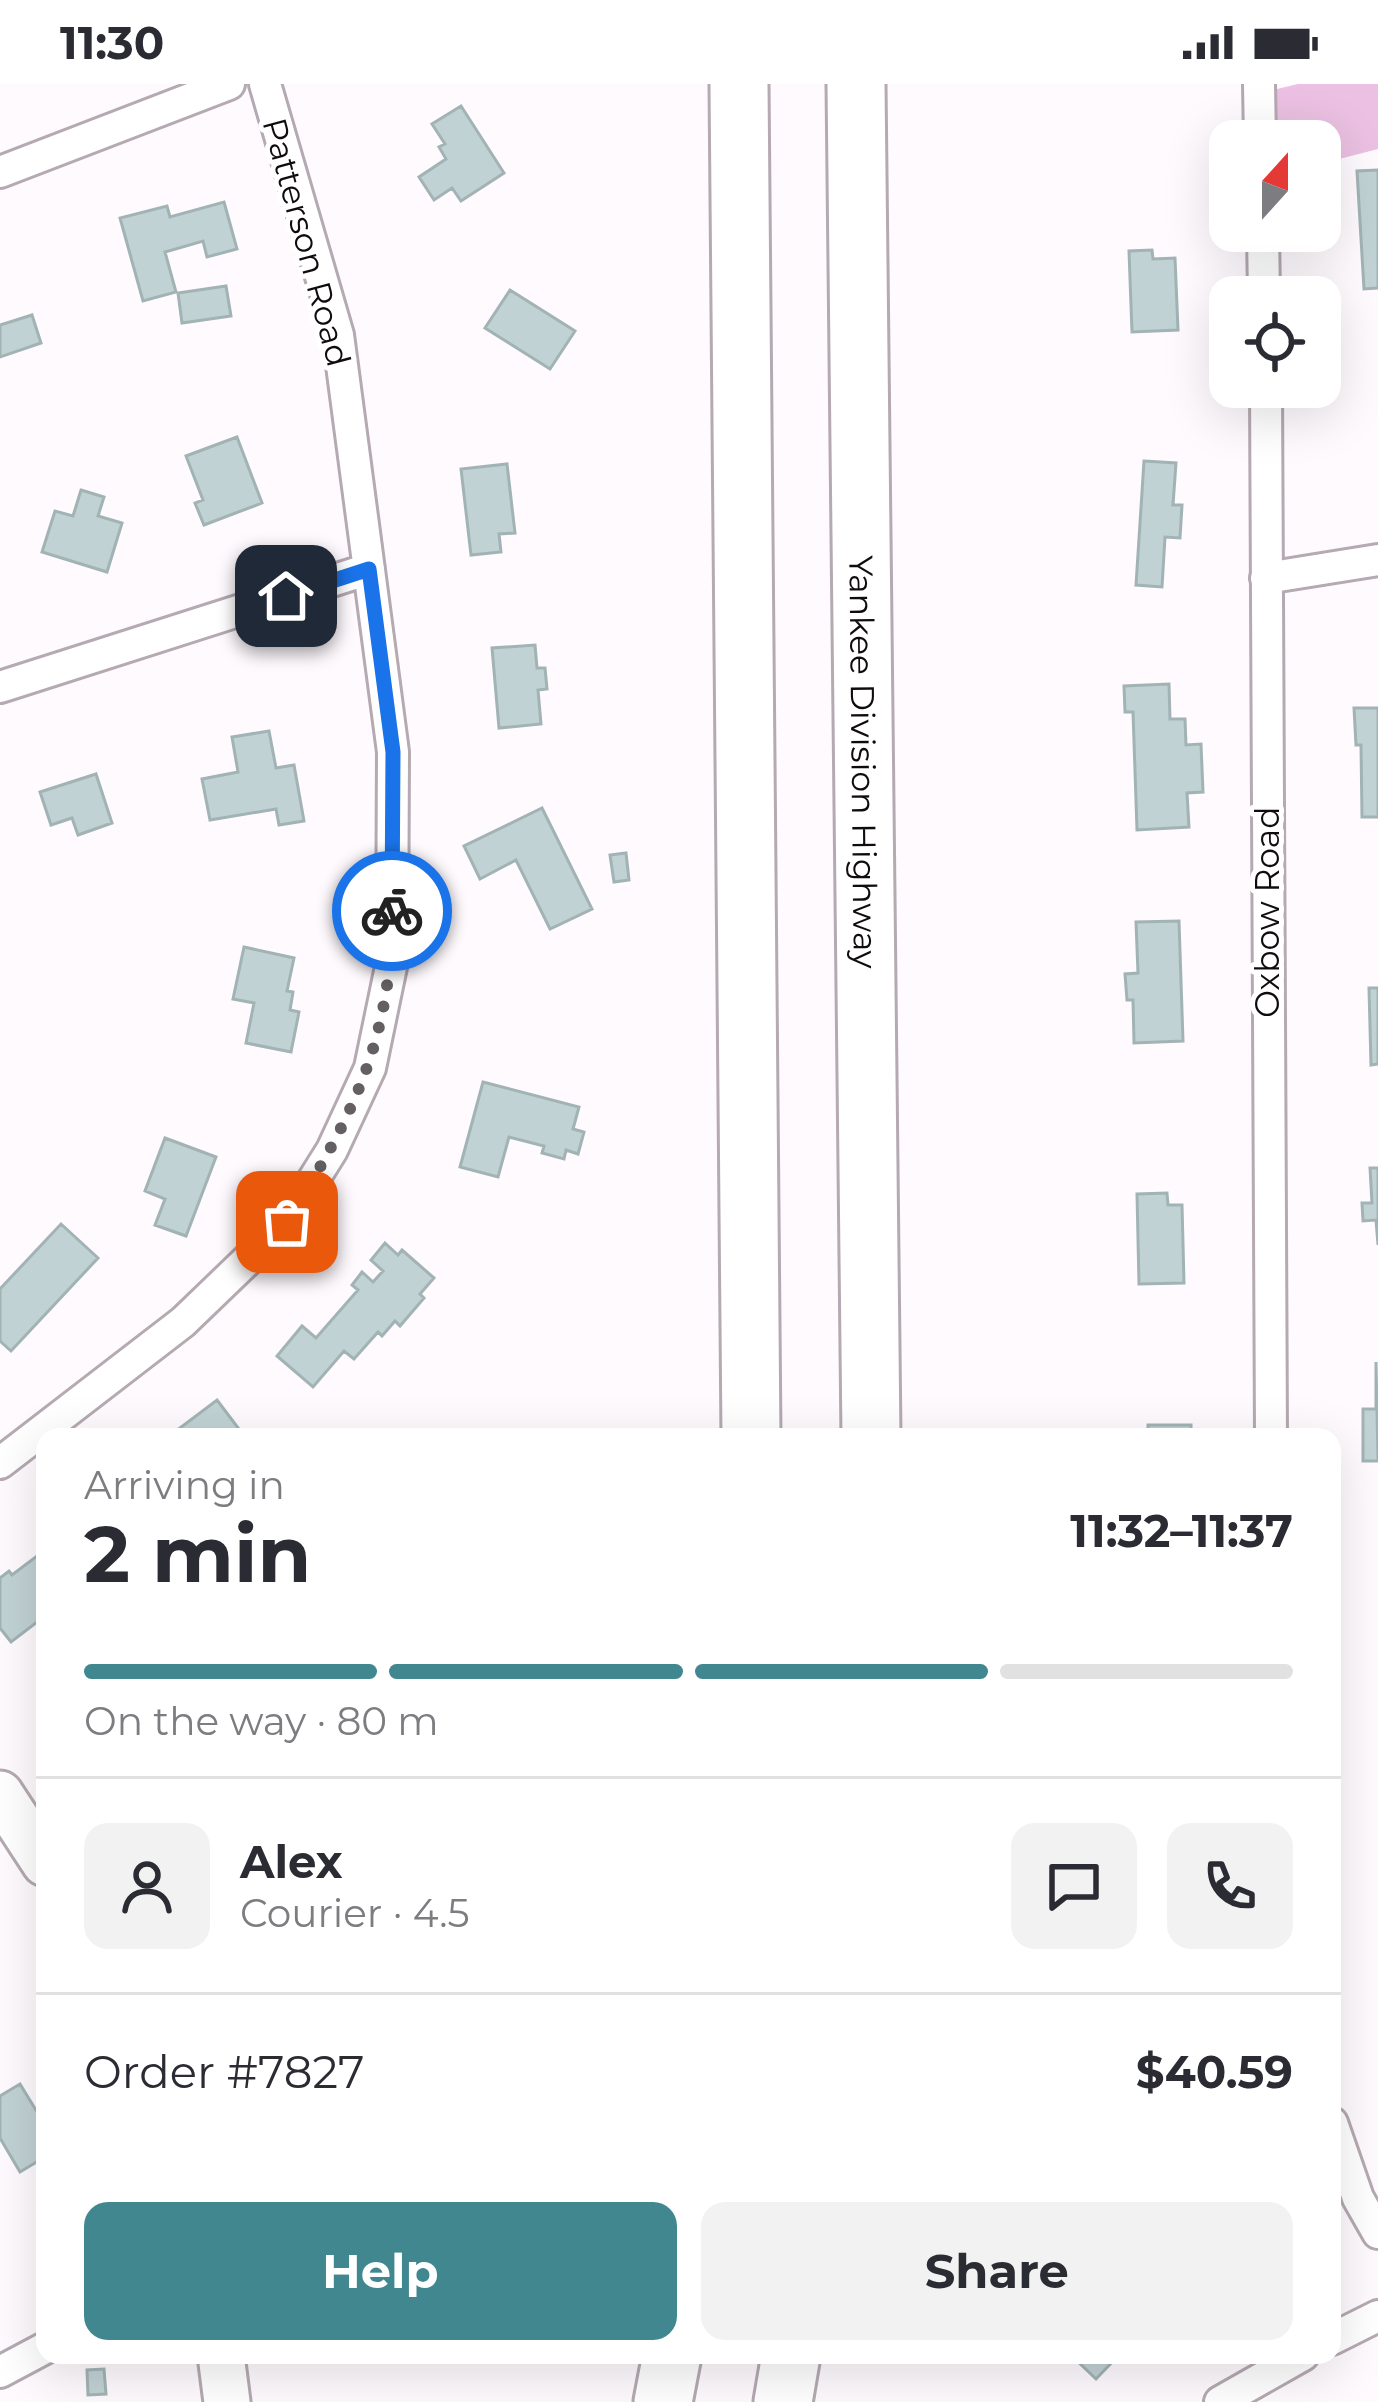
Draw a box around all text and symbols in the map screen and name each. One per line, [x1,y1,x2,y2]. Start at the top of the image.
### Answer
text: 11:30 [60,15,164,70]
street label: Patterson Road [255,113,359,371]
north arrow [1209,120,1341,252]
map controls [1209,120,1341,408]
button: locate [1209,276,1341,408]
pin [235,545,337,647]
street label: Yankee Division Highway [841,555,886,969]
icon: home [253,563,319,629]
street label: Oxbow Road [1247,806,1287,1018]
courier [332,851,452,971]
icon: bike [359,878,425,944]
pin [236,1171,338,1273]
icon: bag [254,1189,320,1255]
text: Arriving in [84,1461,285,1509]
text: 11:32–11:37 [1070,1503,1293,1558]
text: 2 min [84,1506,311,1602]
text: On the way · 80 m [84,1697,439,1745]
button: person [84,1823,210,1949]
button: chat [1011,1823,1137,1949]
button: phone [1167,1823,1293,1949]
text: Alex [240,1834,343,1889]
text: Courier · 4.5 [240,1889,470,1937]
text: Order #7827 [84,2044,364,2099]
text: $40.59 [1136,2044,1293,2099]
button: Help [84,2202,677,2340]
button: Share [701,2202,1293,2340]

